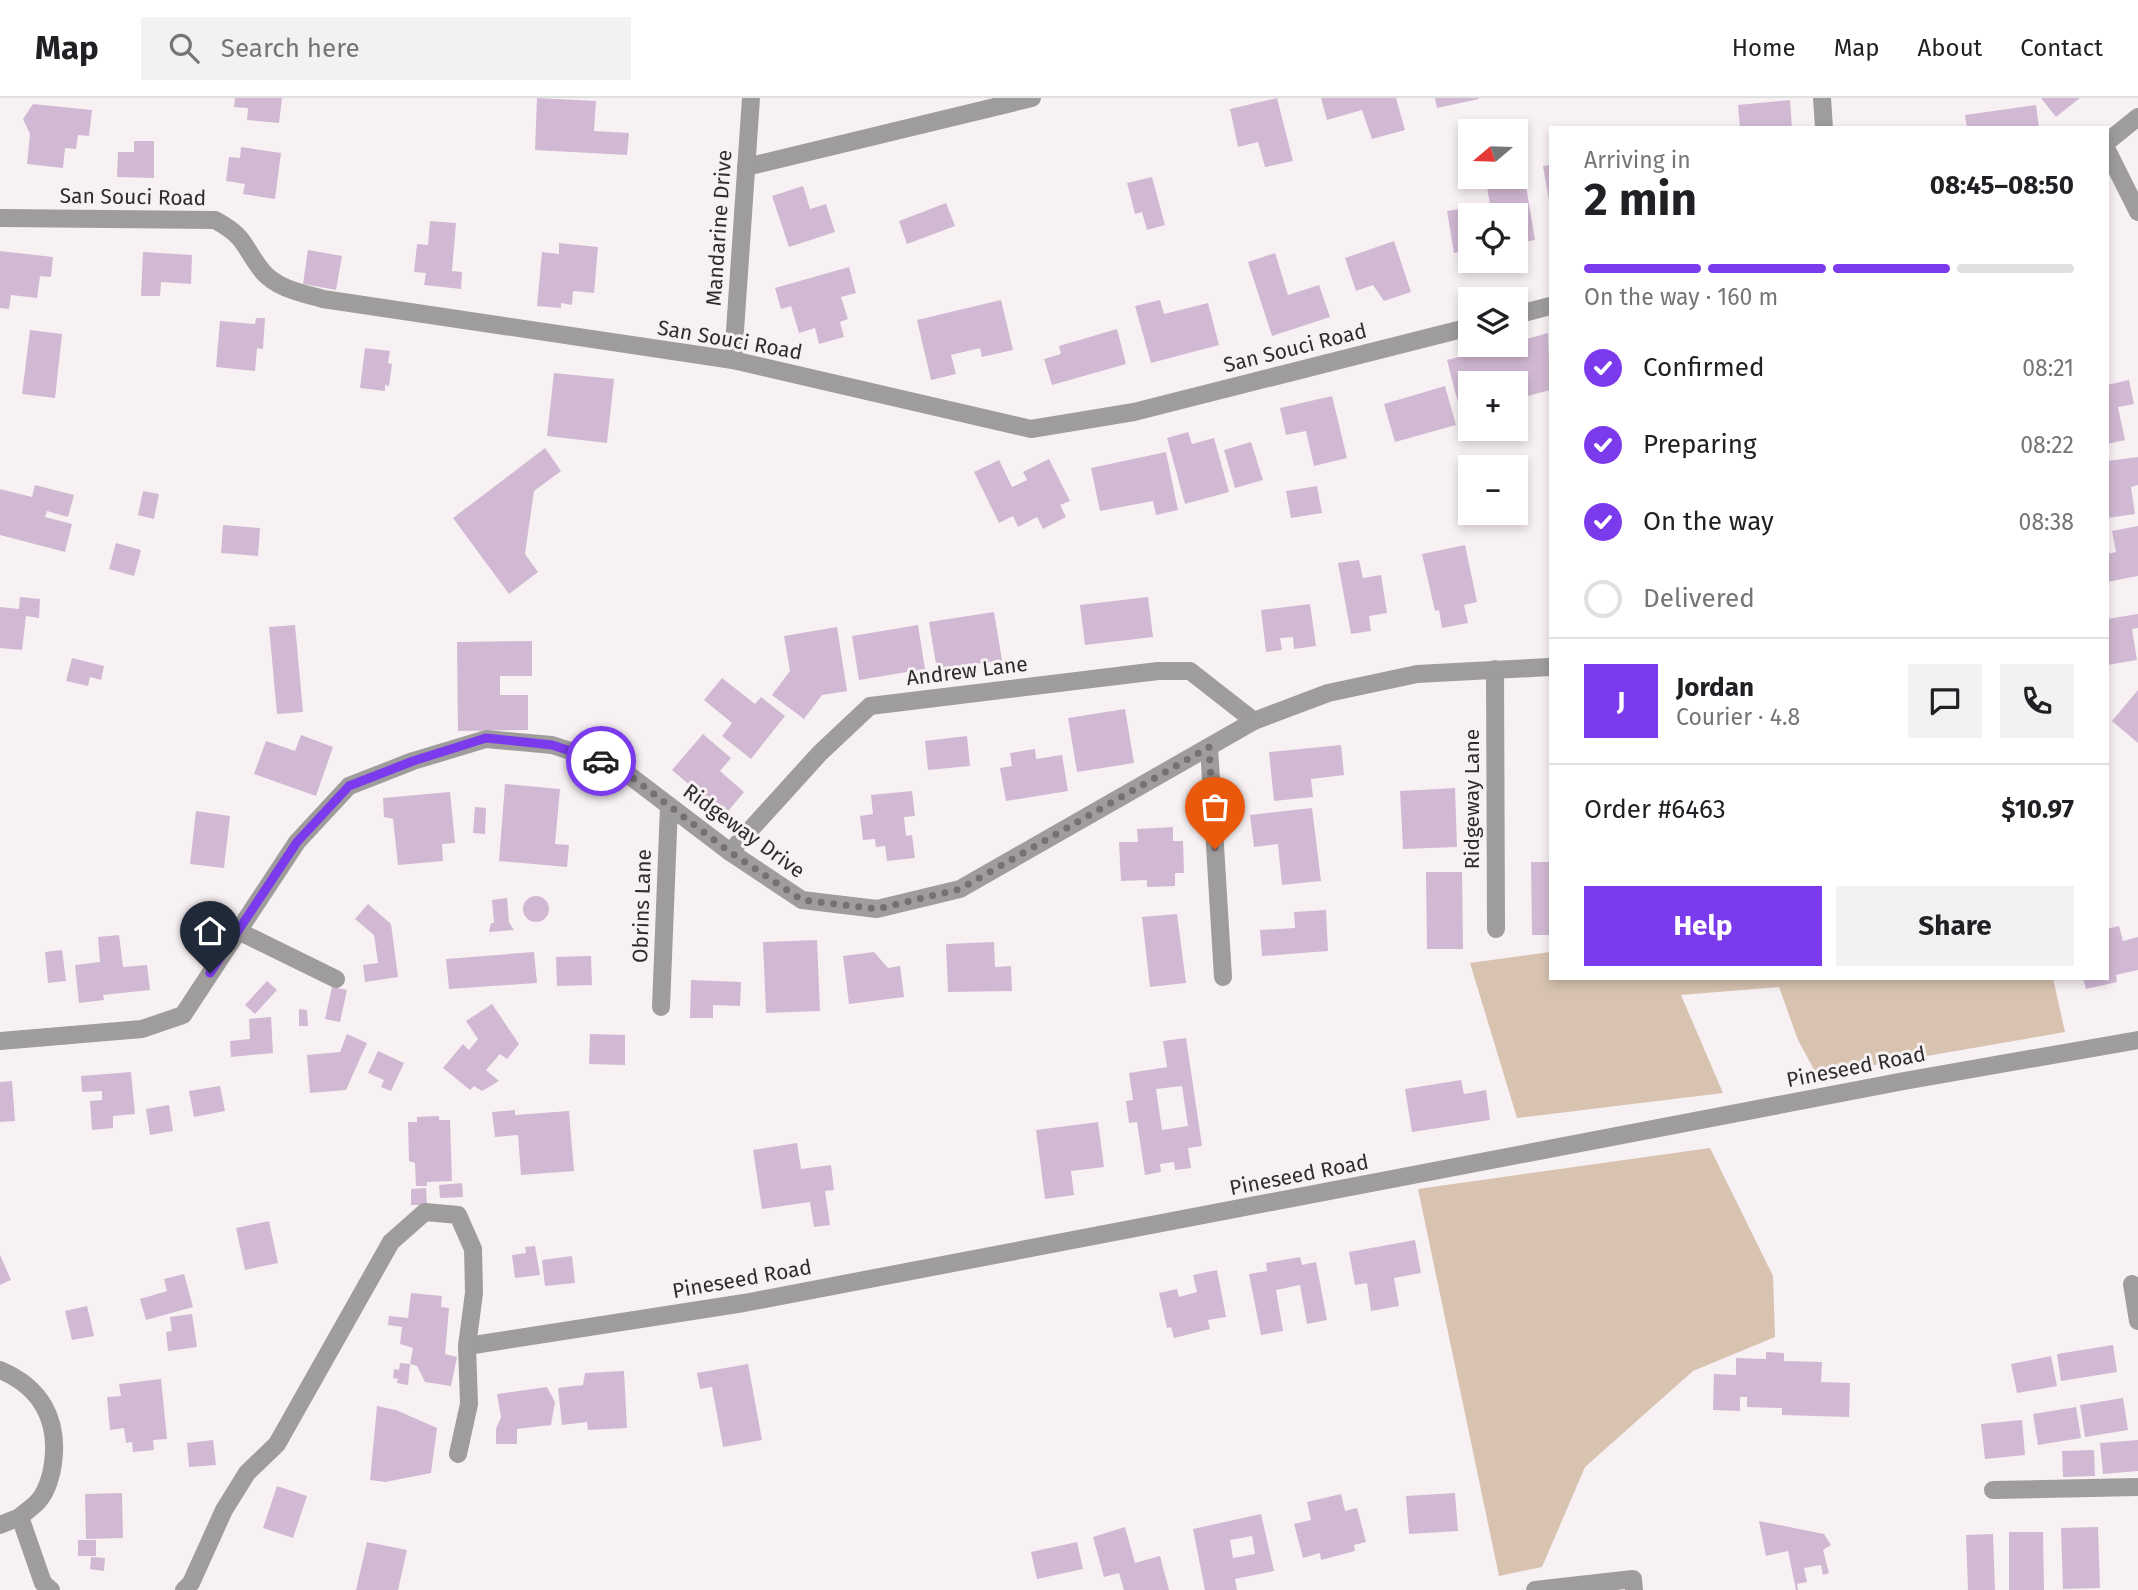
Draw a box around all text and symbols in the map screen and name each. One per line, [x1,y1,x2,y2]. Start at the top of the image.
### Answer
search box [141,17,631,80]
text: Map [35,28,99,68]
icon: search [165,29,203,67]
text: Search here [221,33,360,64]
text: Home [1732,34,1796,62]
text: Map [1834,34,1880,62]
text: About [1918,34,1982,62]
text: Contact [2020,34,2103,62]
north arrow [1458,119,1528,189]
map controls [1458,119,1528,525]
text: Arriving in [1584,146,1691,174]
street label: Mandarine Drive [701,149,737,307]
text: 08:45–08:50 [1930,170,2074,201]
text: 2 min [1584,172,1697,227]
street label: San Souci Road [59,183,207,211]
button: locate [1458,203,1528,273]
text: On the way · 160 m [1584,283,1778,311]
button: layers [1458,287,1528,357]
street label: San Souci Road [656,314,804,366]
street label: San Souci Road [1221,318,1369,378]
icon: check [1584,349,1622,387]
text: Confirmed [1643,352,1764,383]
text: 08:21 [2022,354,2074,382]
button: + [1458,371,1528,441]
icon: check [1584,426,1622,464]
text: Preparing [1643,429,1756,460]
text: 08:22 [2020,431,2074,459]
button: − [1458,455,1528,525]
icon: check [1584,503,1622,541]
text: On the way [1643,506,1774,537]
text: 08:38 [2019,508,2074,536]
text: Delivered [1643,583,1755,614]
street label: Andrew Lane [905,651,1029,691]
button: chat [1908,664,1982,738]
button: phone [2000,664,2074,738]
text: Jordan [1676,672,1754,703]
text: J [1617,686,1625,717]
text: Courier · 4.8 [1676,703,1800,731]
courier [566,726,636,796]
street label: Ridgeway Lane [1459,729,1485,869]
icon: car [582,742,620,780]
pin [1185,777,1245,849]
street label: Ridgeway Drive [678,778,810,884]
icon: bag [1196,788,1234,826]
text: Order #6463 [1584,794,1726,825]
text: $10.97 [2001,794,2074,825]
street label: Obrins Lane [627,849,657,963]
button: Help [1584,886,1822,966]
button: Share [1836,886,2074,966]
pin [180,901,240,973]
icon: home [191,912,229,950]
street label: Pineseed Road [1784,1041,1928,1093]
street label: Pineseed Road [1227,1149,1371,1201]
street label: Pineseed Road [670,1254,814,1304]

